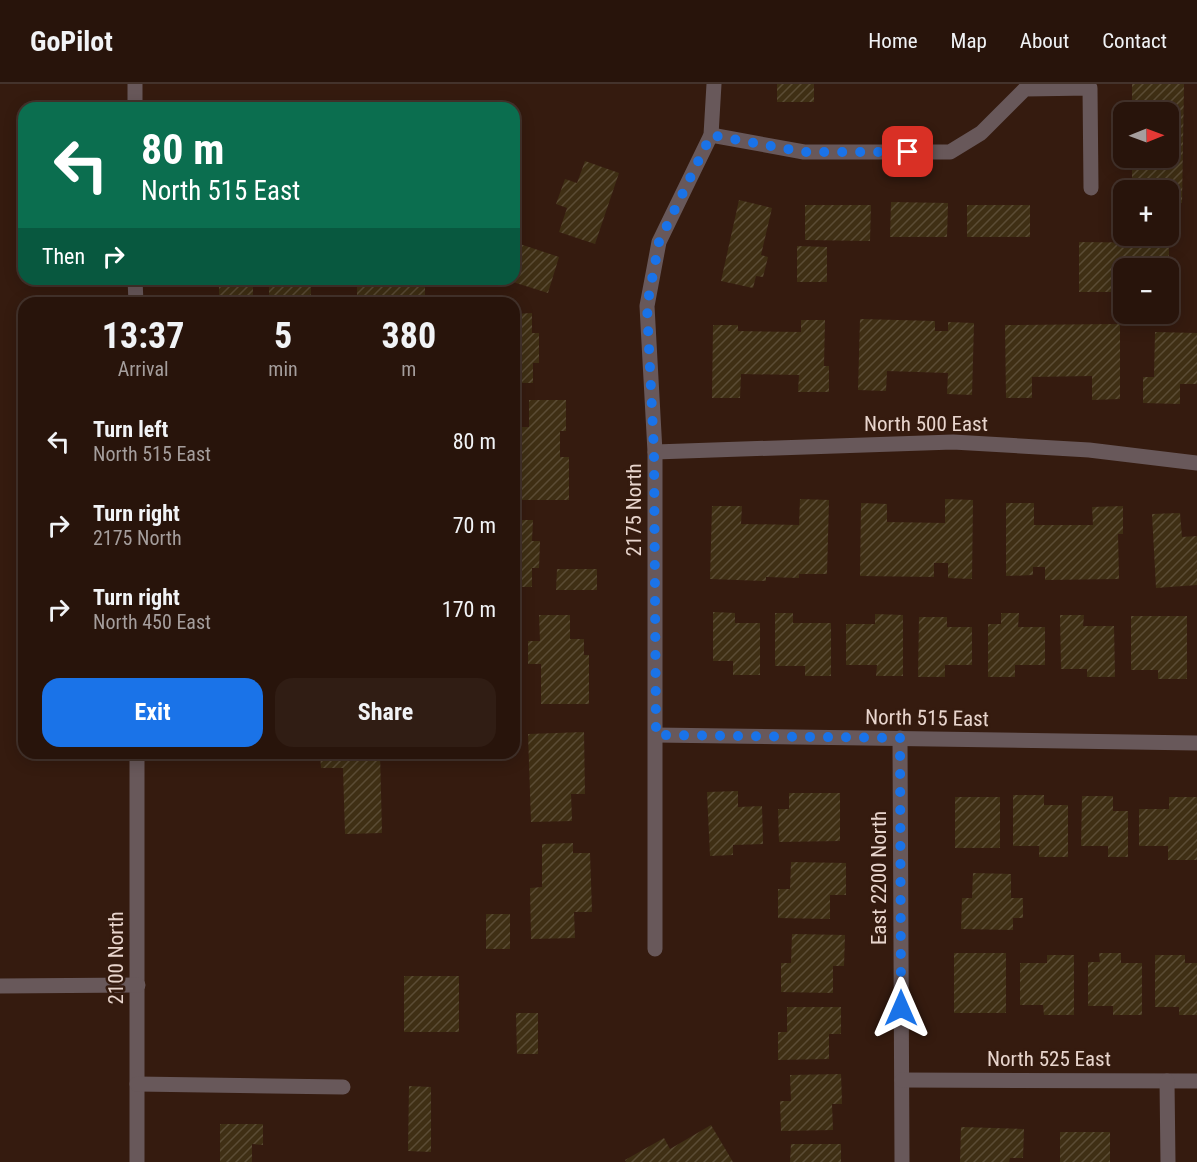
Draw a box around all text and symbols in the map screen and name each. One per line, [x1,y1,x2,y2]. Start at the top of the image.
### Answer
text: GoPilot [30,25,113,58]
text: Home [868,29,918,53]
text: Map [951,29,987,53]
text: About [1020,29,1069,53]
text: Contact [1102,29,1167,53]
north arrow [1113,102,1179,168]
map controls [1113,102,1179,324]
text: 80 m [141,125,224,174]
icon: left [42,126,120,204]
pin [882,126,933,177]
icon: arrive [891,135,924,168]
text: North 515 East [141,175,300,207]
button: + [1113,180,1179,246]
icon: right [97,240,130,273]
text: Then [42,244,85,269]
button: − [1113,258,1179,324]
text: 13:37 [102,315,184,357]
text: 5 [274,315,292,357]
text: 380 [382,315,436,357]
text: Arrival [118,357,169,381]
text: min [268,357,298,381]
text: m [401,357,416,381]
street label: North 500 East [864,412,988,436]
text: Turn left [93,417,168,442]
icon: left [42,425,75,458]
text: 80 m [453,429,496,454]
text: North 515 East [93,442,211,466]
street label: 2175 North [622,463,646,557]
text: Turn right [93,501,180,526]
icon: right [42,509,75,542]
text: 70 m [453,513,496,538]
text: 2175 North [93,526,182,550]
text: Turn right [93,585,180,610]
icon: right [42,593,75,626]
text: 170 m [442,597,496,622]
text: North 450 East [93,610,211,634]
button: Exit [42,678,263,747]
button: Share [275,678,496,747]
street label: North 515 East [865,705,989,731]
street label: East 2200 North [867,811,891,945]
street label: 2100 North [104,911,128,1005]
position arrow [869,976,933,1040]
street label: North 525 East [987,1047,1111,1071]

